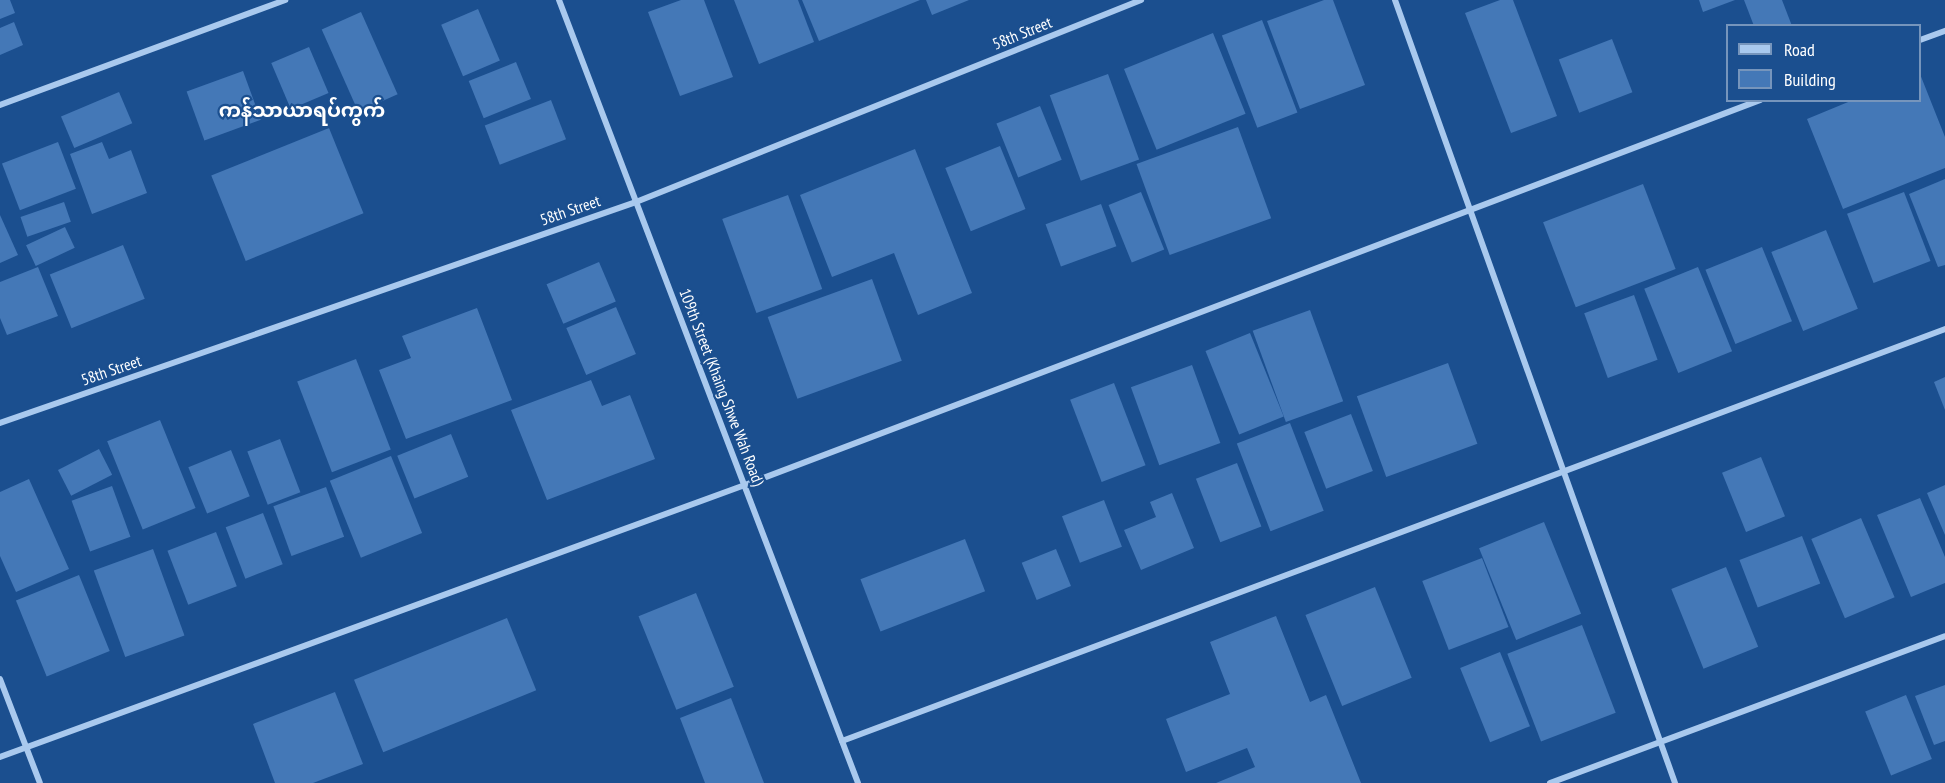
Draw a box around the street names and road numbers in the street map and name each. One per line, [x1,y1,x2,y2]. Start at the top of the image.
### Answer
street label: 58th Street [989,12,1055,54]
street label: 58th Street [537,191,603,229]
street label: 109th Street (Khaing Shwe Wah Road) [675,286,769,488]
street label: 58th Street [78,351,144,389]

